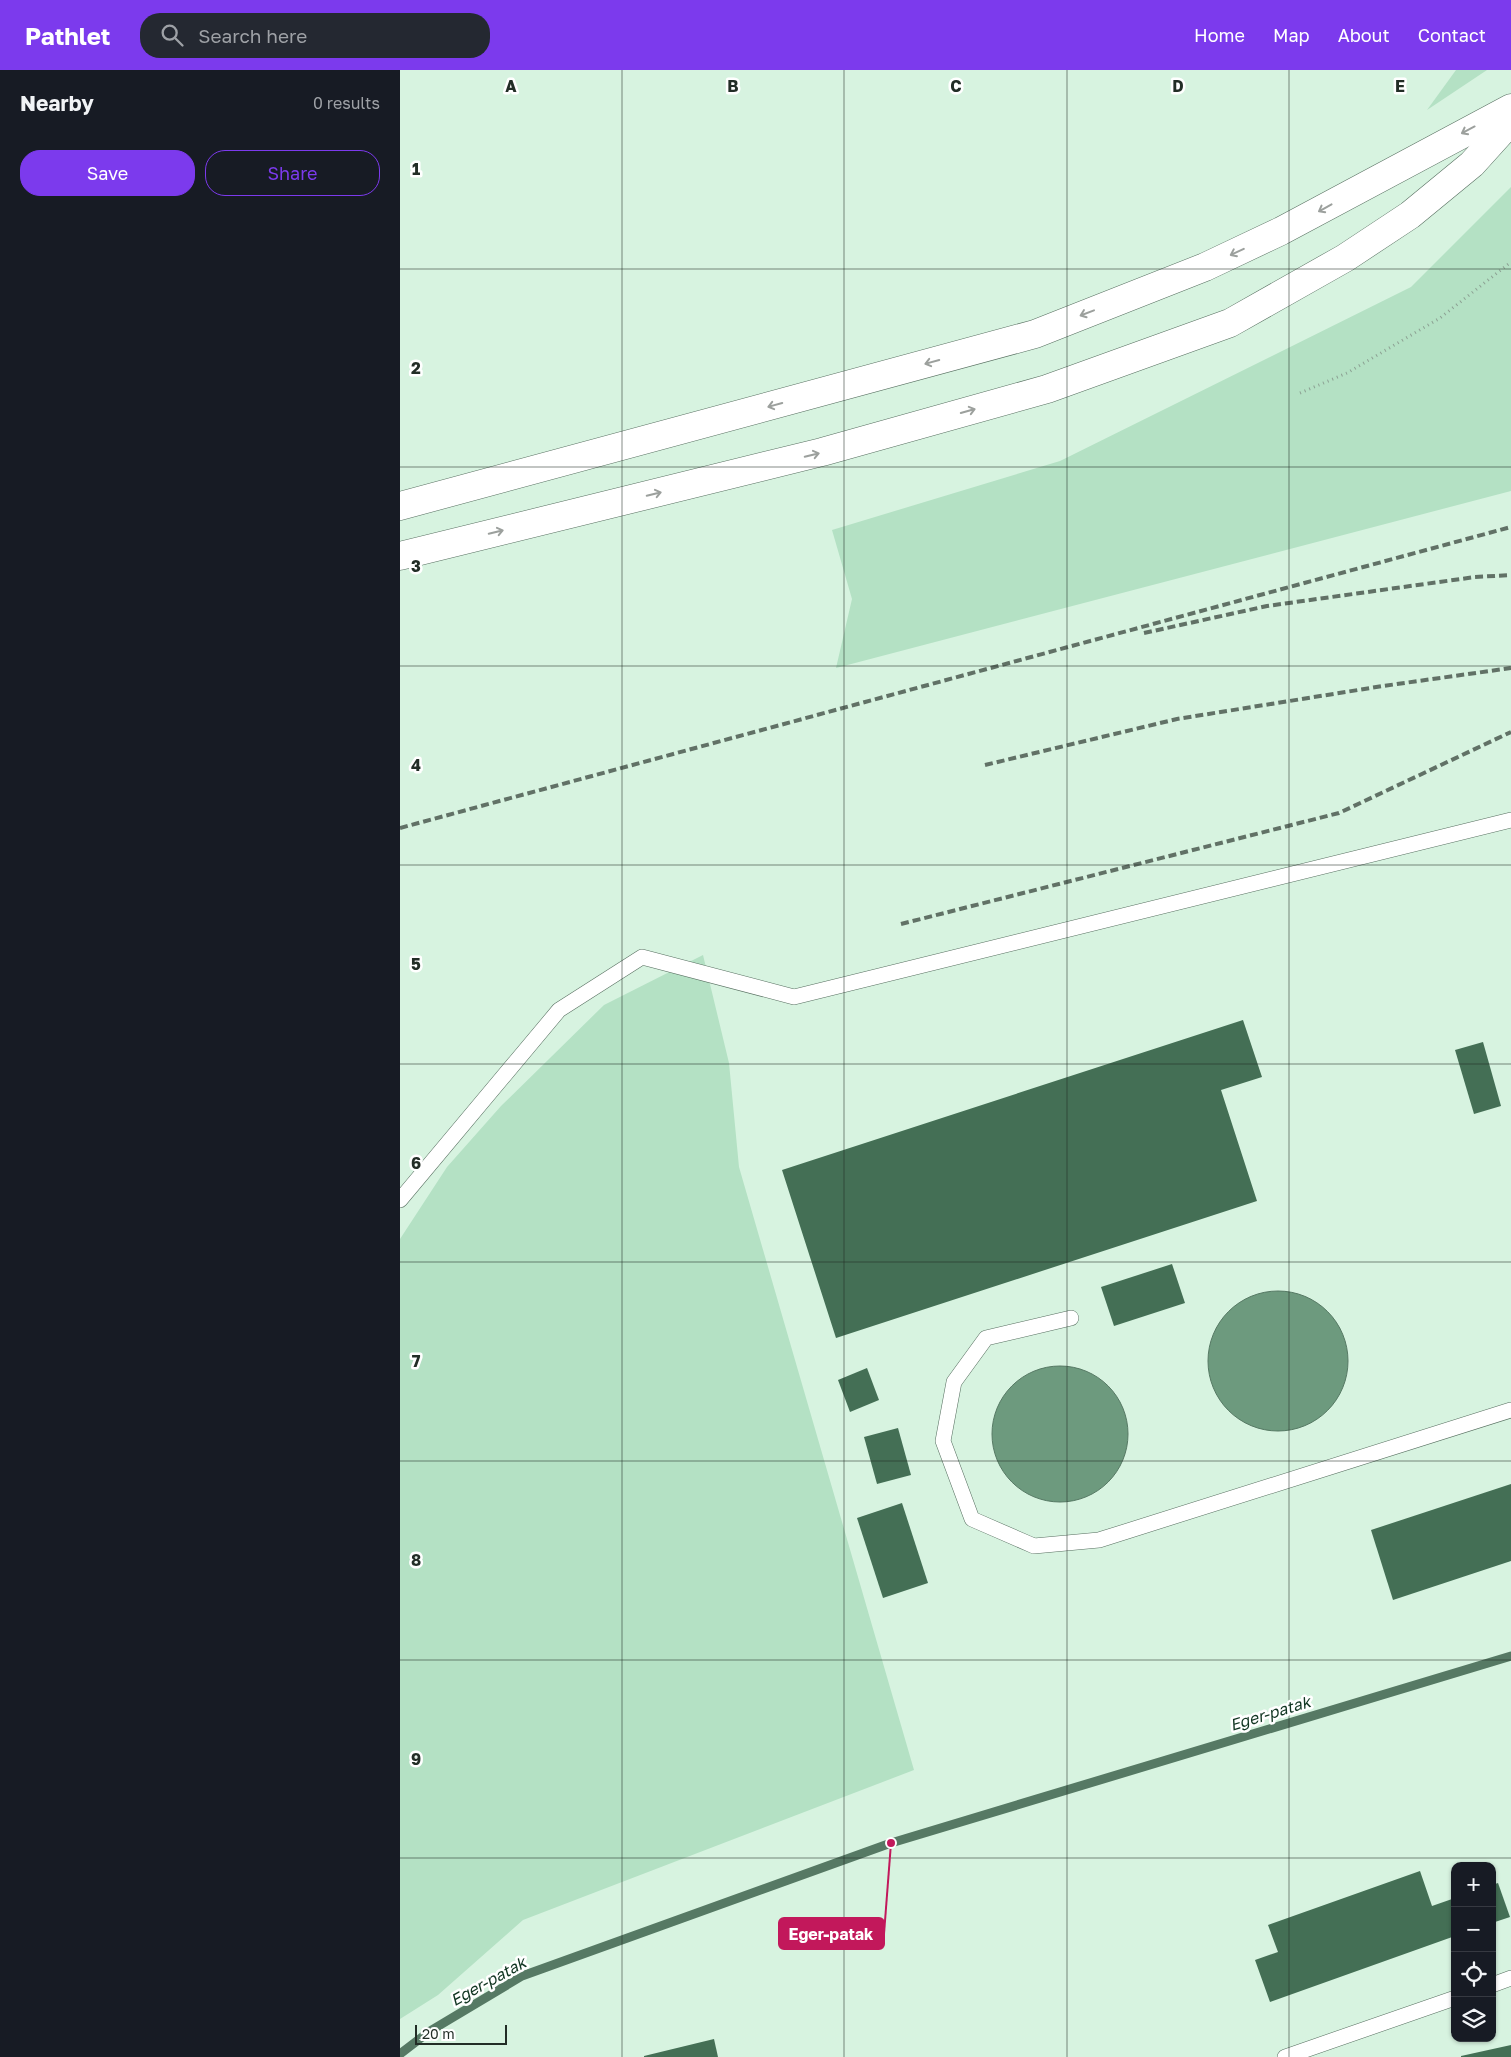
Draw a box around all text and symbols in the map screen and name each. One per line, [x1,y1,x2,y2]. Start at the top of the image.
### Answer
search box [140,13,490,58]
text: Pathlet [25,21,110,50]
icon: search [158,21,186,49]
text: Search here [198,24,307,47]
text: Home [1194,24,1245,46]
text: Map [1273,24,1310,46]
text: About [1338,24,1390,46]
text: Contact [1418,24,1486,46]
text: A [505,76,517,96]
text: B [727,76,739,96]
text: C [950,76,962,96]
text: D [1172,76,1184,96]
text: E [1395,76,1405,96]
text: Nearby [20,90,94,116]
text: 0 results [313,93,380,113]
one-way arrow [1461,126,1476,135]
button: Save [20,150,195,196]
button: Share [205,150,380,196]
text: 1 [412,159,420,179]
one-way arrow [1318,203,1333,213]
one-way arrow [1230,248,1245,257]
one-way arrow [1080,309,1095,319]
one-way arrow [924,357,940,367]
text: 2 [411,358,421,378]
one-way arrow [768,400,784,410]
one-way arrow [960,406,976,416]
one-way arrow [803,450,819,459]
one-way arrow [645,488,661,498]
one-way arrow [487,527,503,536]
text: 3 [411,556,421,576]
text: 4 [411,755,421,775]
text: 5 [411,954,421,974]
text: 6 [411,1153,421,1173]
text: 7 [412,1351,421,1371]
text: 8 [411,1550,421,1570]
water label: Eger-patak [1227,1691,1315,1735]
text: 9 [411,1749,421,1769]
map controls [1451,1862,1496,2042]
button: + [1451,1862,1496,1907]
button: − [1451,1907,1496,1952]
callout: Eger-patak [779,1918,884,1949]
text: Eger-patak [789,1924,874,1944]
water label: Eger-patak [447,1951,531,2010]
button: locate [1451,1952,1496,1997]
button: layers [1451,1997,1496,2042]
scale bar [415,2022,508,2045]
text: 20 m [422,2025,455,2042]

